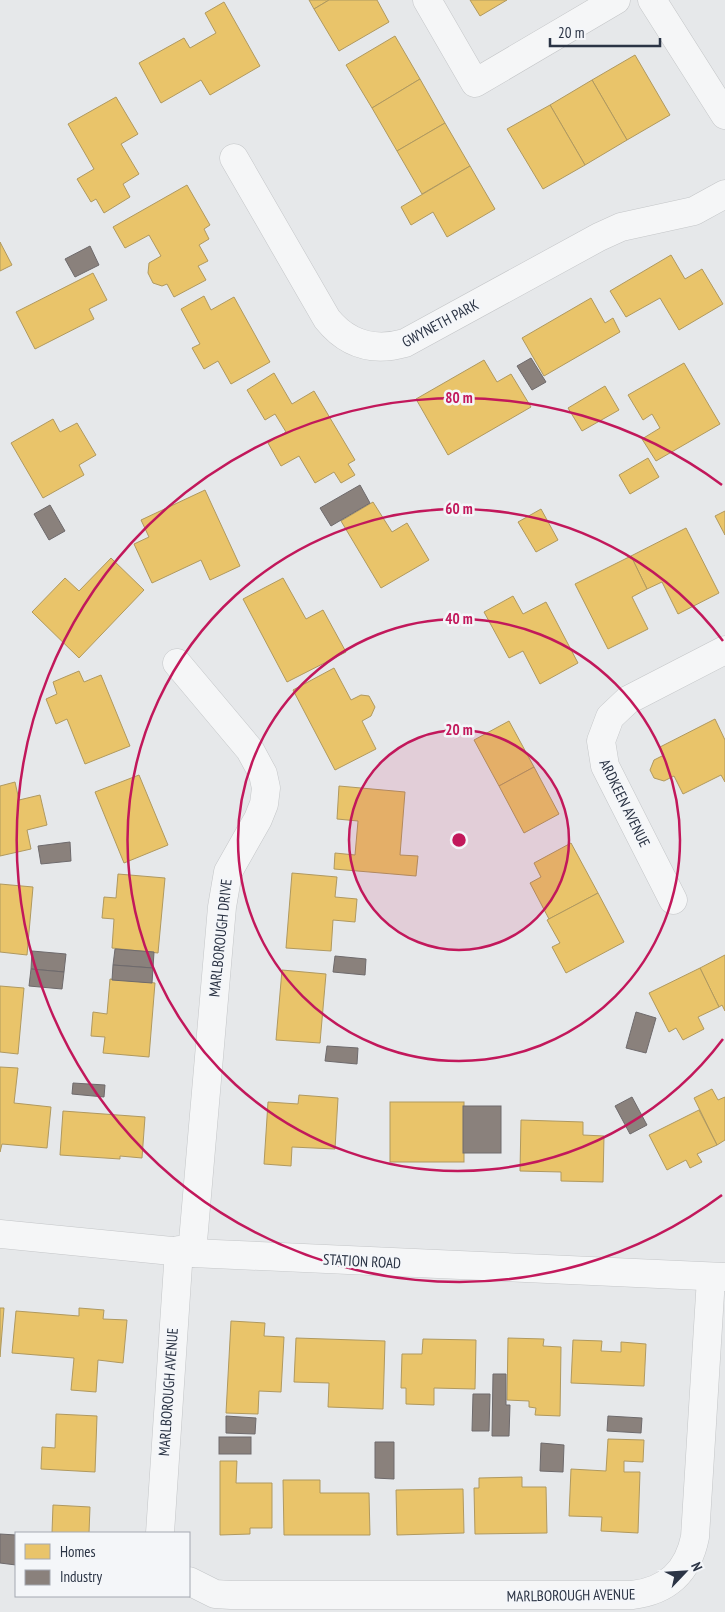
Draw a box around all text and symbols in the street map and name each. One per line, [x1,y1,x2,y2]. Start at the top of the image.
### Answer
scale bar [550,15,660,47]
text: 20 m [558,23,584,42]
street label: GWYNETH PARK [398,295,482,351]
text: 80 m [445,388,473,407]
text: 60 m [445,499,473,518]
text: 40 m [445,609,473,628]
text: 20 m [445,720,473,739]
street label: ARDKEEN AVENUE [596,756,654,850]
centre of rings [450,831,468,849]
street label: MARLBOROUGH DRIVE [204,878,236,998]
street label: STATION ROAD [323,1249,402,1273]
street label: MARLBOROUGH AVENUE [154,1327,182,1457]
legend [15,1532,190,1597]
text: Homes [60,1542,96,1561]
north arrow [660,1547,710,1597]
text: N [687,1559,707,1574]
text: Industry [60,1567,102,1586]
street label: MARLBOROUGH AVENUE [507,1584,635,1606]

